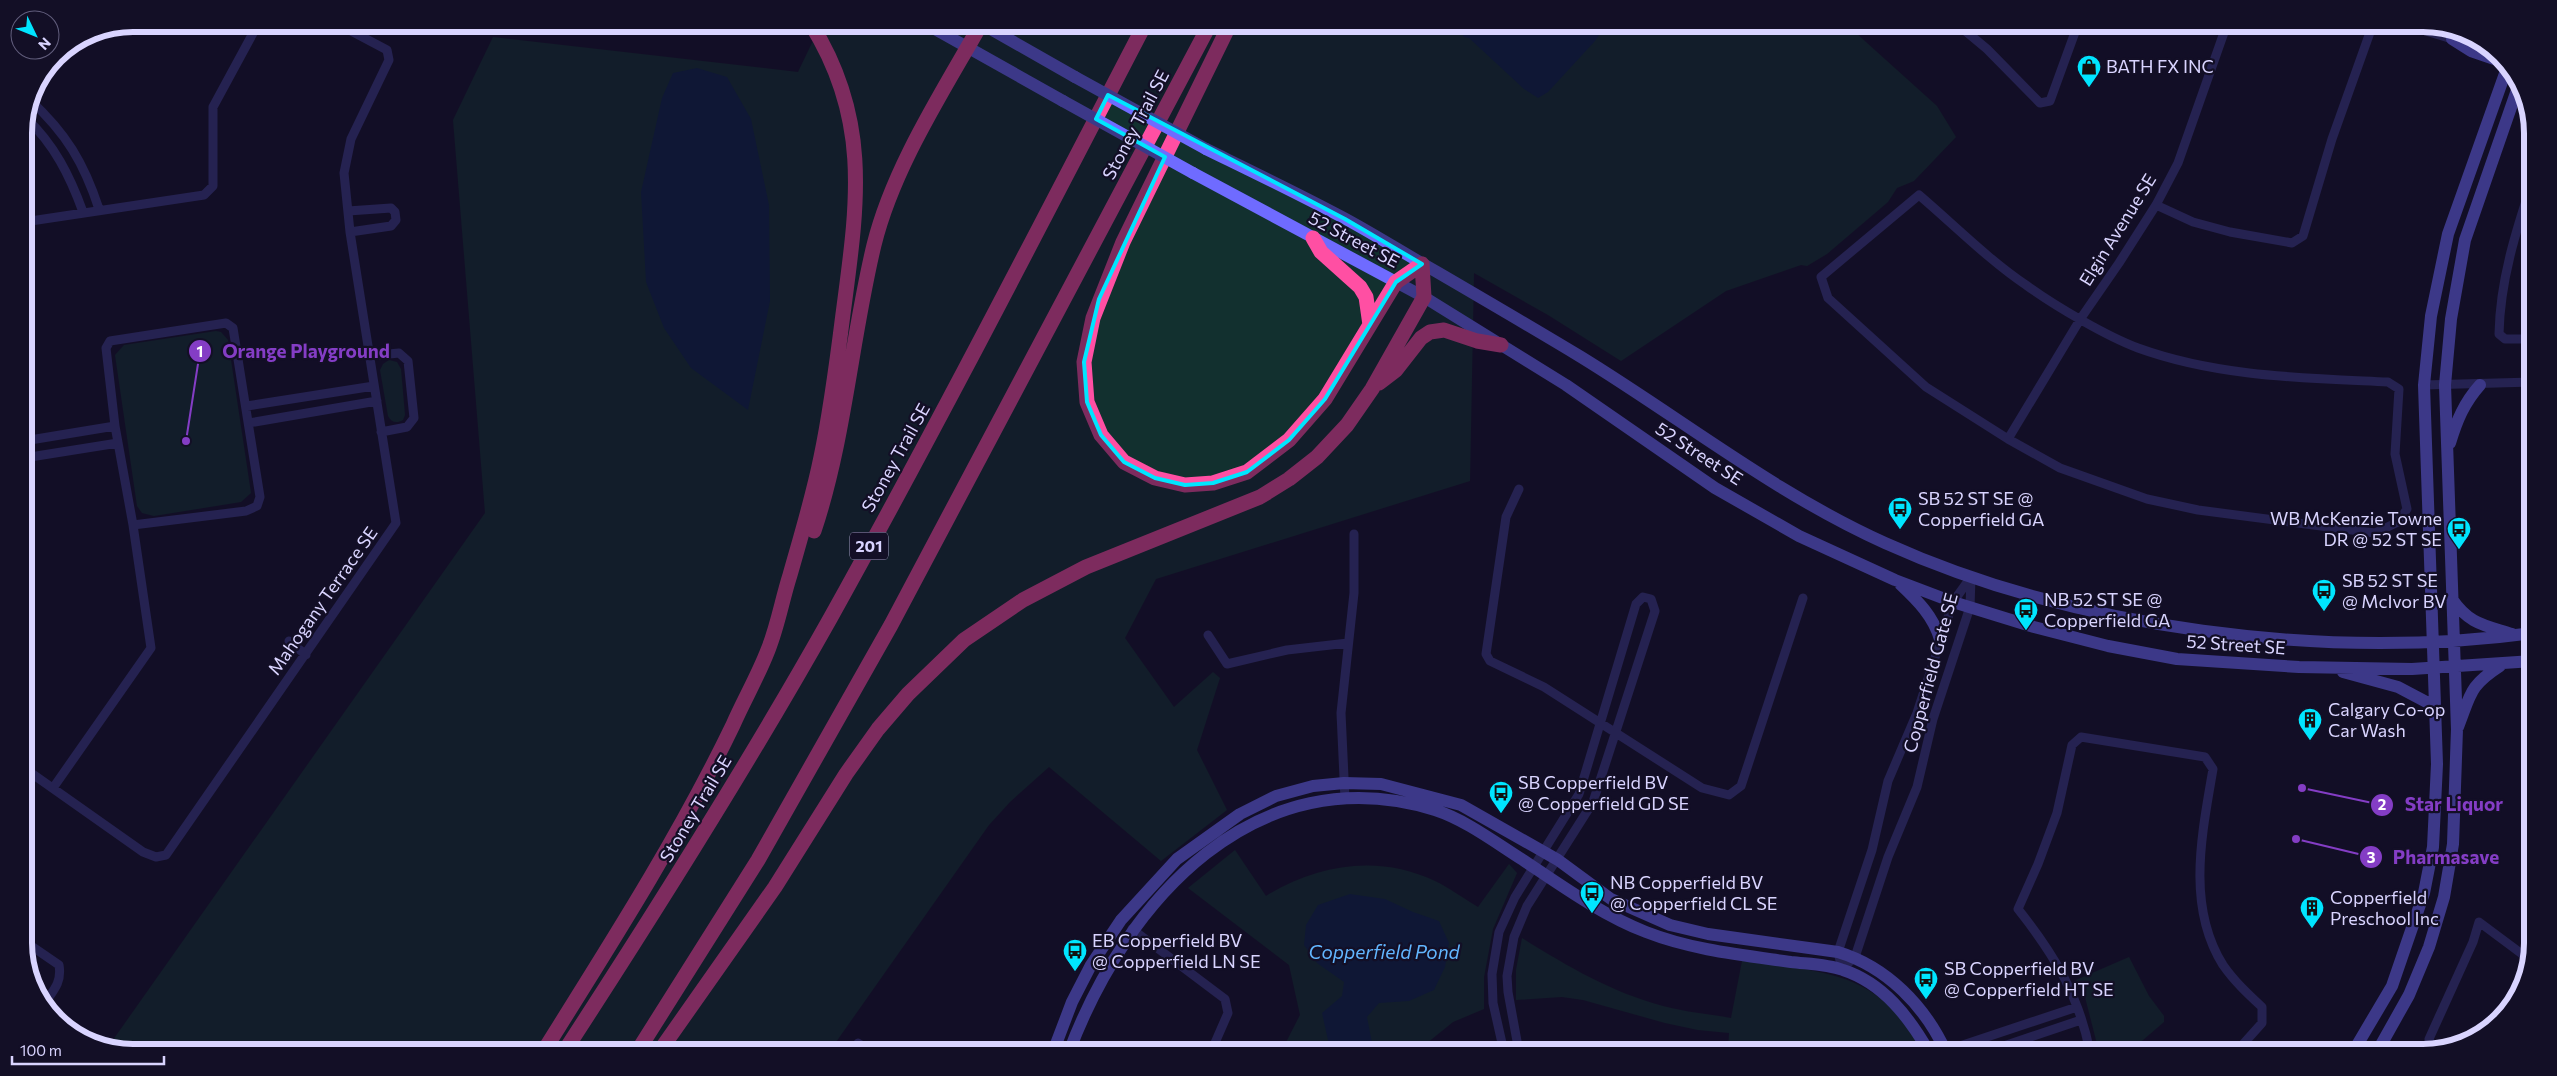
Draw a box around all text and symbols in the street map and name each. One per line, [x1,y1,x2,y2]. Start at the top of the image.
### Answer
north arrow [10,10,60,60]
text: N [35,35,55,54]
shop icon: BATH FX INC [2076,54,2102,88]
place label: BATH FX INC [2106,55,2214,77]
street label: Stoney Trail SE [1097,66,1173,183]
street label: Elgin Avenue SE [2074,169,2160,290]
street label: 52 Street SE [1305,206,1403,272]
callout: Orange Playground [188,334,400,368]
text: Orange Playground [222,339,390,362]
text: 1 [197,342,203,360]
street label: Stoney Trail SE [856,399,934,516]
street label: 52 Street SE [1652,417,1747,489]
place label: SB 52 ST SE @ Copperfield GA [1918,487,2044,530]
bus stop icon: SB 52 ST SE @ Copperfield GA [1887,496,1913,530]
place label: WB McKenzie Towne DR @ 52 ST SE [2270,507,2442,550]
bus stop icon: WB McKenzie Towne DR @ 52 ST SE [2446,516,2472,550]
street label: Mahogany Terrace SE [263,522,382,679]
road number: 201 [850,532,888,560]
place label: SB 52 ST SE @ McIvor BV [2342,569,2447,612]
bus stop icon: SB 52 ST SE @ McIvor BV [2311,578,2337,612]
place label: NB 52 ST SE @ Copperfield GA [2044,588,2170,631]
street label: Copperfield Gate SE [1898,590,1962,755]
bus stop icon: NB 52 ST SE @ Copperfield GA [2013,597,2039,631]
street label: 52 Street SE [2186,630,2286,658]
place label: Calgary Co-op Car Wash [2328,698,2445,741]
building icon: Calgary Co-op Car Wash [2297,707,2323,741]
street label: Stoney Trail SE [655,751,736,866]
place label: SB Copperfield BV @ Copperfield GD SE [1518,771,1689,814]
bus stop icon: SB Copperfield BV @ Copperfield GD SE [1488,780,1514,814]
callout: Star Liquor [2370,788,2513,822]
text: Star Liquor [2405,792,2503,815]
text: 2 [2378,795,2386,813]
callout: Pharmasave [2358,840,2510,874]
text: Pharmasave [2393,845,2499,868]
text: 3 [2367,848,2376,866]
place label: NB Copperfield BV @ Copperfield CL SE [1610,871,1777,914]
bus stop icon: NB Copperfield BV @ Copperfield CL SE [1579,880,1605,914]
place label: Copperfield Preschool Inc [2330,886,2439,929]
building icon: Copperfield Preschool Inc [2299,895,2325,929]
place label: EB Copperfield BV @ Copperfield LN SE [1092,929,1261,972]
bus stop icon: EB Copperfield BV @ Copperfield LN SE [1062,938,1088,972]
water label: Copperfield Pond [1308,940,1461,963]
place label: SB Copperfield BV @ Copperfield HT SE [1944,957,2114,1000]
bus stop icon: SB Copperfield BV @ Copperfield HT SE [1913,966,1939,1000]
scale bar [12,1034,165,1066]
text: 100 m [20,1041,62,1059]

